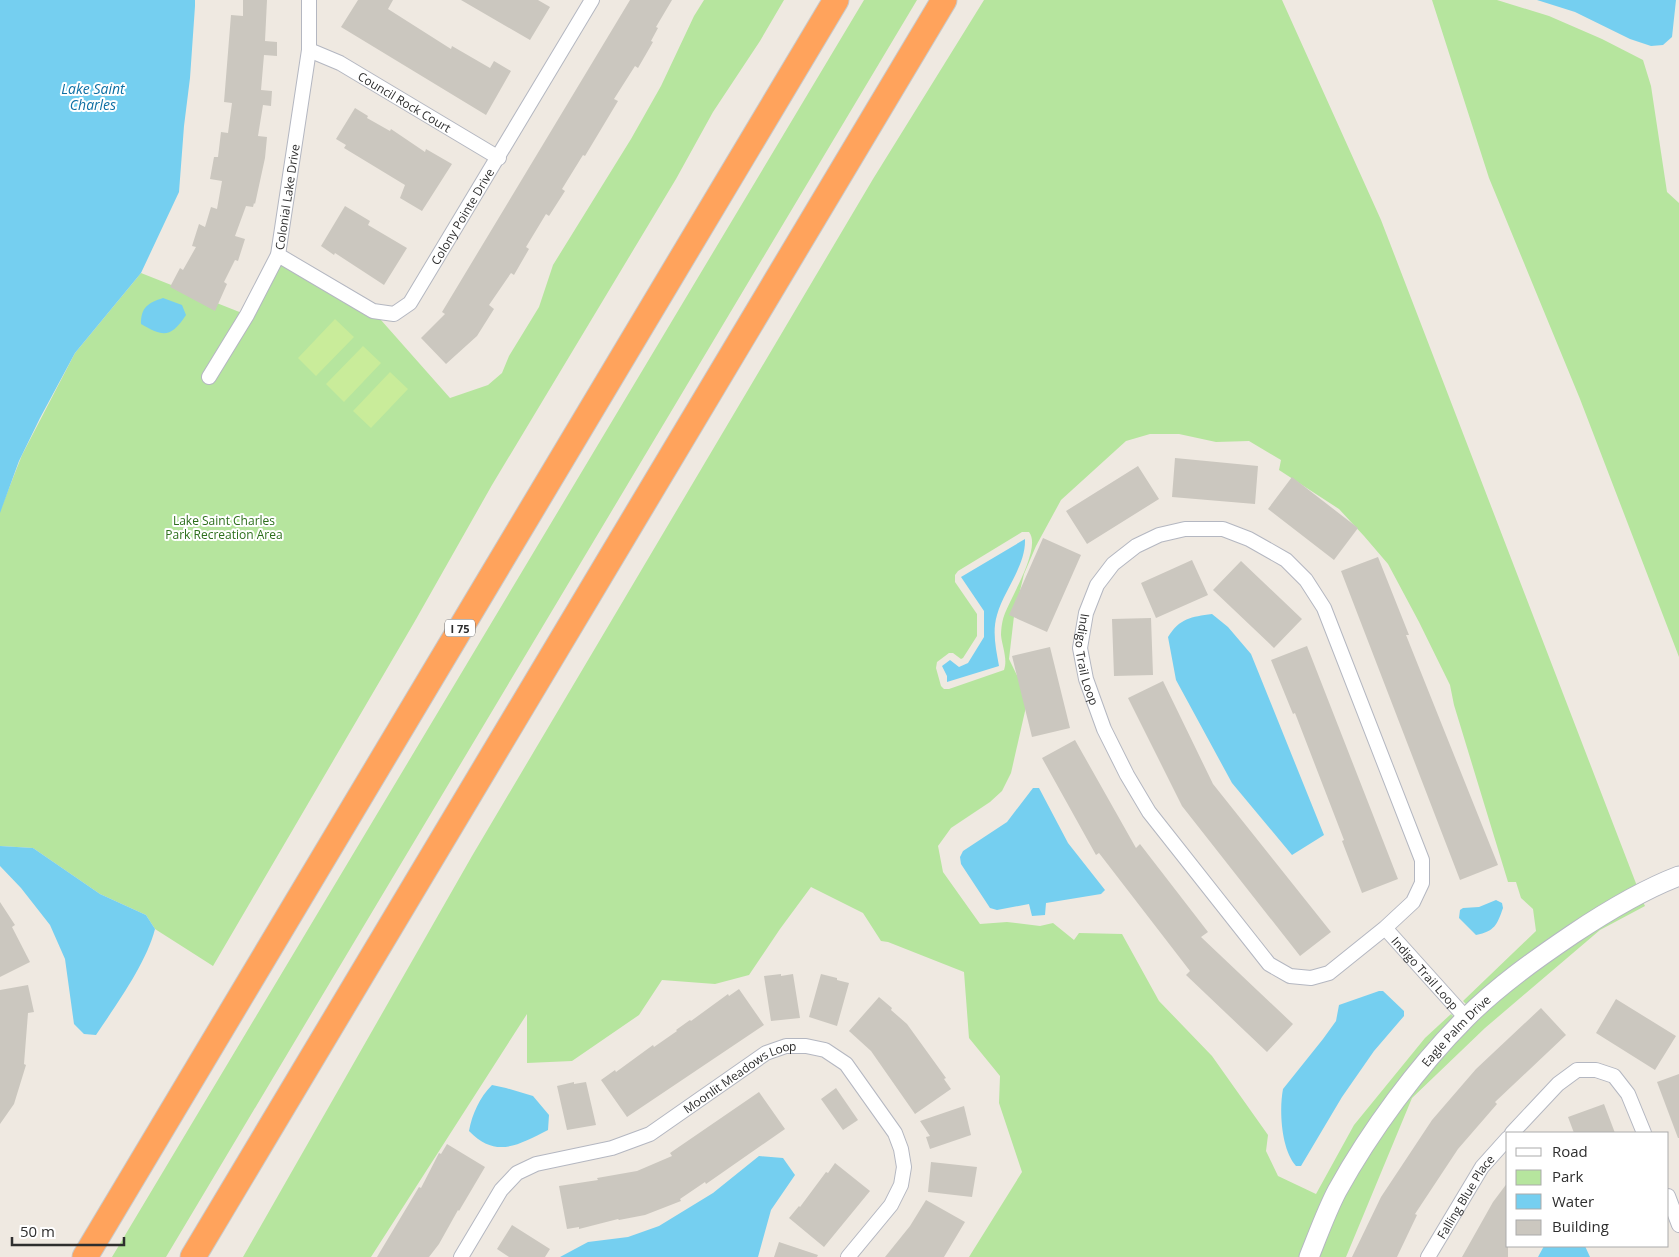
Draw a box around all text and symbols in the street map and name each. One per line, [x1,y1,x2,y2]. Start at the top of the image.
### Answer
street label: Council Rock Court [355,67,454,136]
water label: Lake Saint Charles [61,79,126,114]
street label: Colonial Lake Drive [270,143,303,251]
street label: Colony Pointe Drive [426,165,498,268]
park label: Lake Saint Charles Park Recreation Area [165,512,283,543]
street label: Indigo Trail Loop [1072,612,1103,707]
road number: I 75 [445,620,475,636]
street label: Indigo Trail Loop [1388,932,1463,1013]
street label: Eagle Palm Drive [1417,991,1494,1070]
street label: Moonlit Meadows Loop [679,1037,796,1117]
legend [1506,1132,1669,1247]
text: Road [1552,1141,1588,1161]
street label: Falling Blue Place [1432,1151,1498,1242]
text: Park [1552,1166,1583,1186]
text: Water [1552,1191,1594,1211]
scale bar [12,1214,125,1246]
text: Building [1552,1216,1609,1236]
text: 50 m [20,1221,55,1241]

